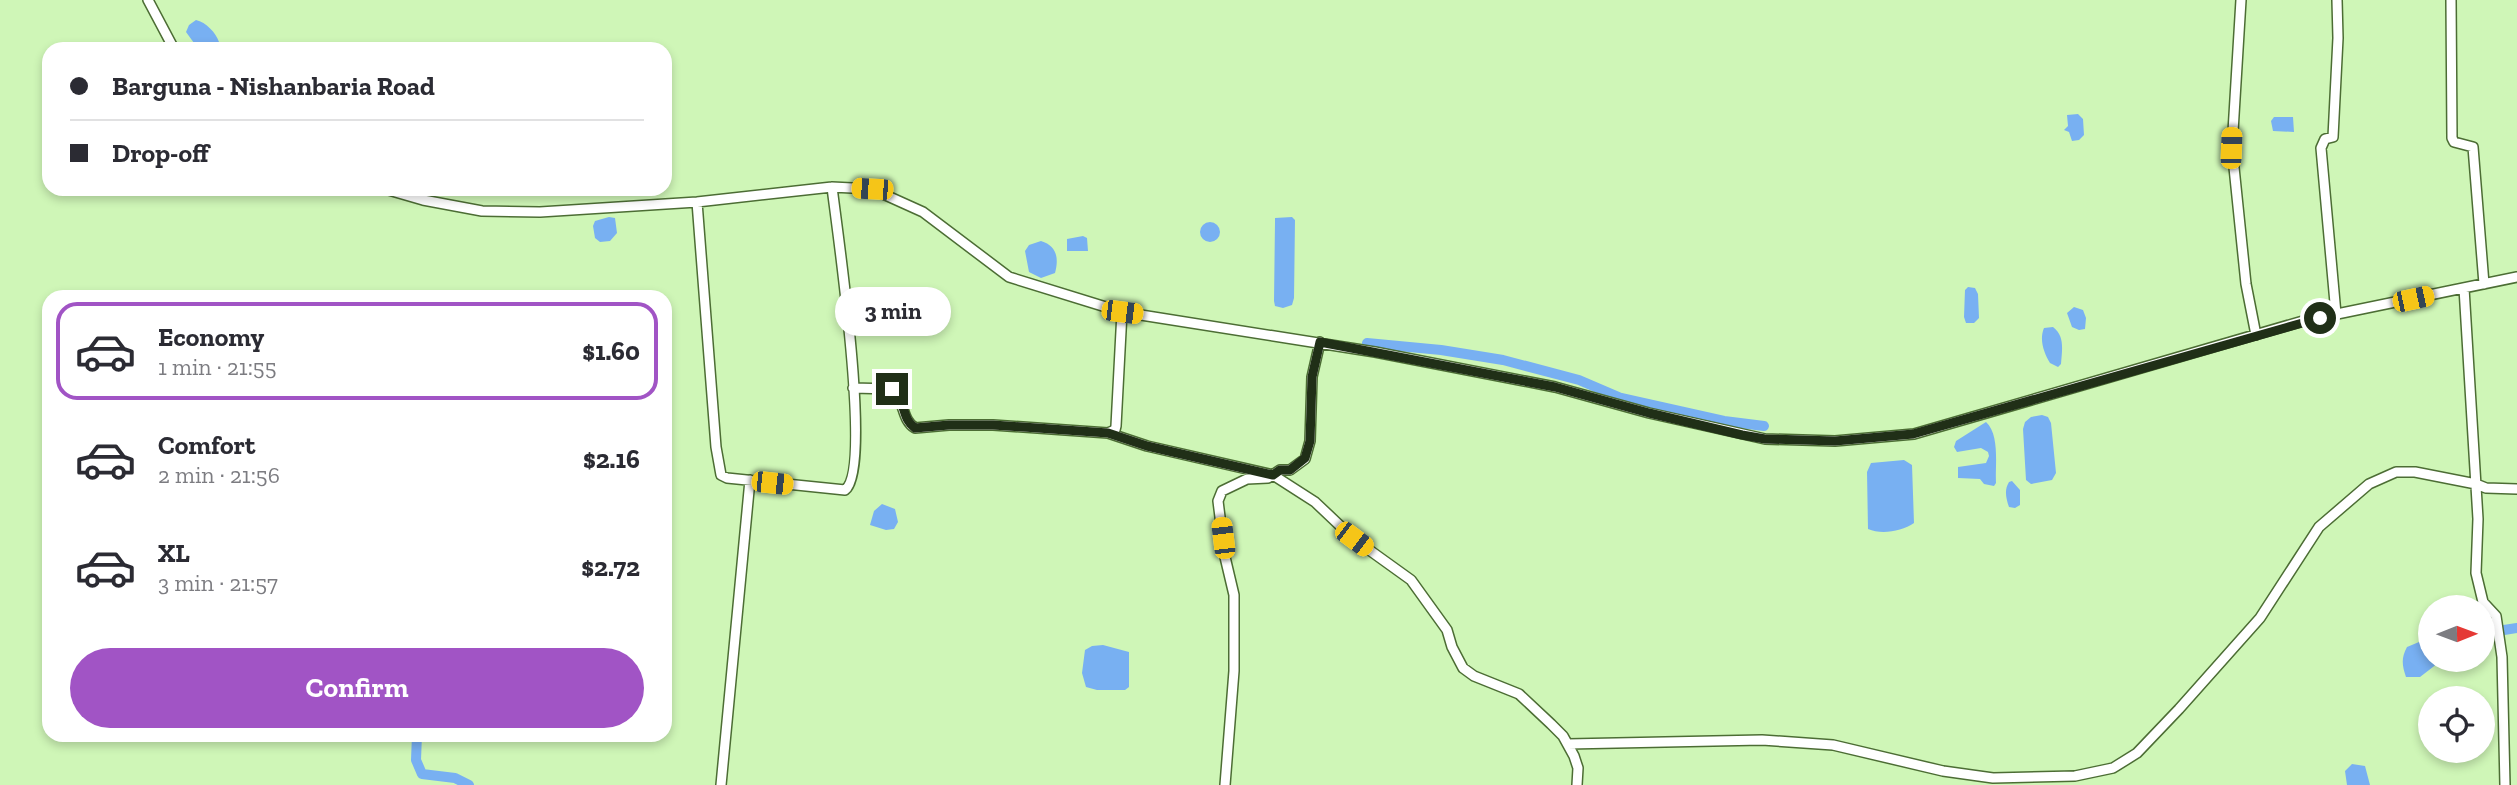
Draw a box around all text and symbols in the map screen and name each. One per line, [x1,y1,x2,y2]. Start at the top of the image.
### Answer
text: Barguna - Nishanbaria Road [112,70,435,102]
car [2220,127,2243,169]
text: Drop-off [112,137,209,169]
car [851,177,894,201]
car [2391,284,2436,314]
callout: 3 min [834,288,950,336]
text: 3 min [864,297,922,325]
car [1100,299,1145,325]
route start [2304,302,2336,334]
icon: car [74,320,137,383]
text: Economy [158,321,264,353]
text: $1.60 [582,335,640,367]
text: 1 min · 21:55 [158,353,276,381]
route end [876,373,908,405]
icon: car [74,428,137,491]
text: Comfort [158,429,255,461]
text: $2.16 [583,443,640,475]
text: 2 min · 21:56 [158,461,280,489]
car [751,470,794,496]
car [1211,516,1236,560]
car [1331,518,1378,560]
icon: car [74,536,137,599]
text: XL [158,537,190,569]
text: $2.72 [581,551,640,583]
text: 3 min · 21:57 [158,569,278,597]
north arrow [2418,595,2496,672]
map controls [2418,595,2495,763]
button: Confirm [70,648,644,728]
button: locate [2418,686,2495,763]

